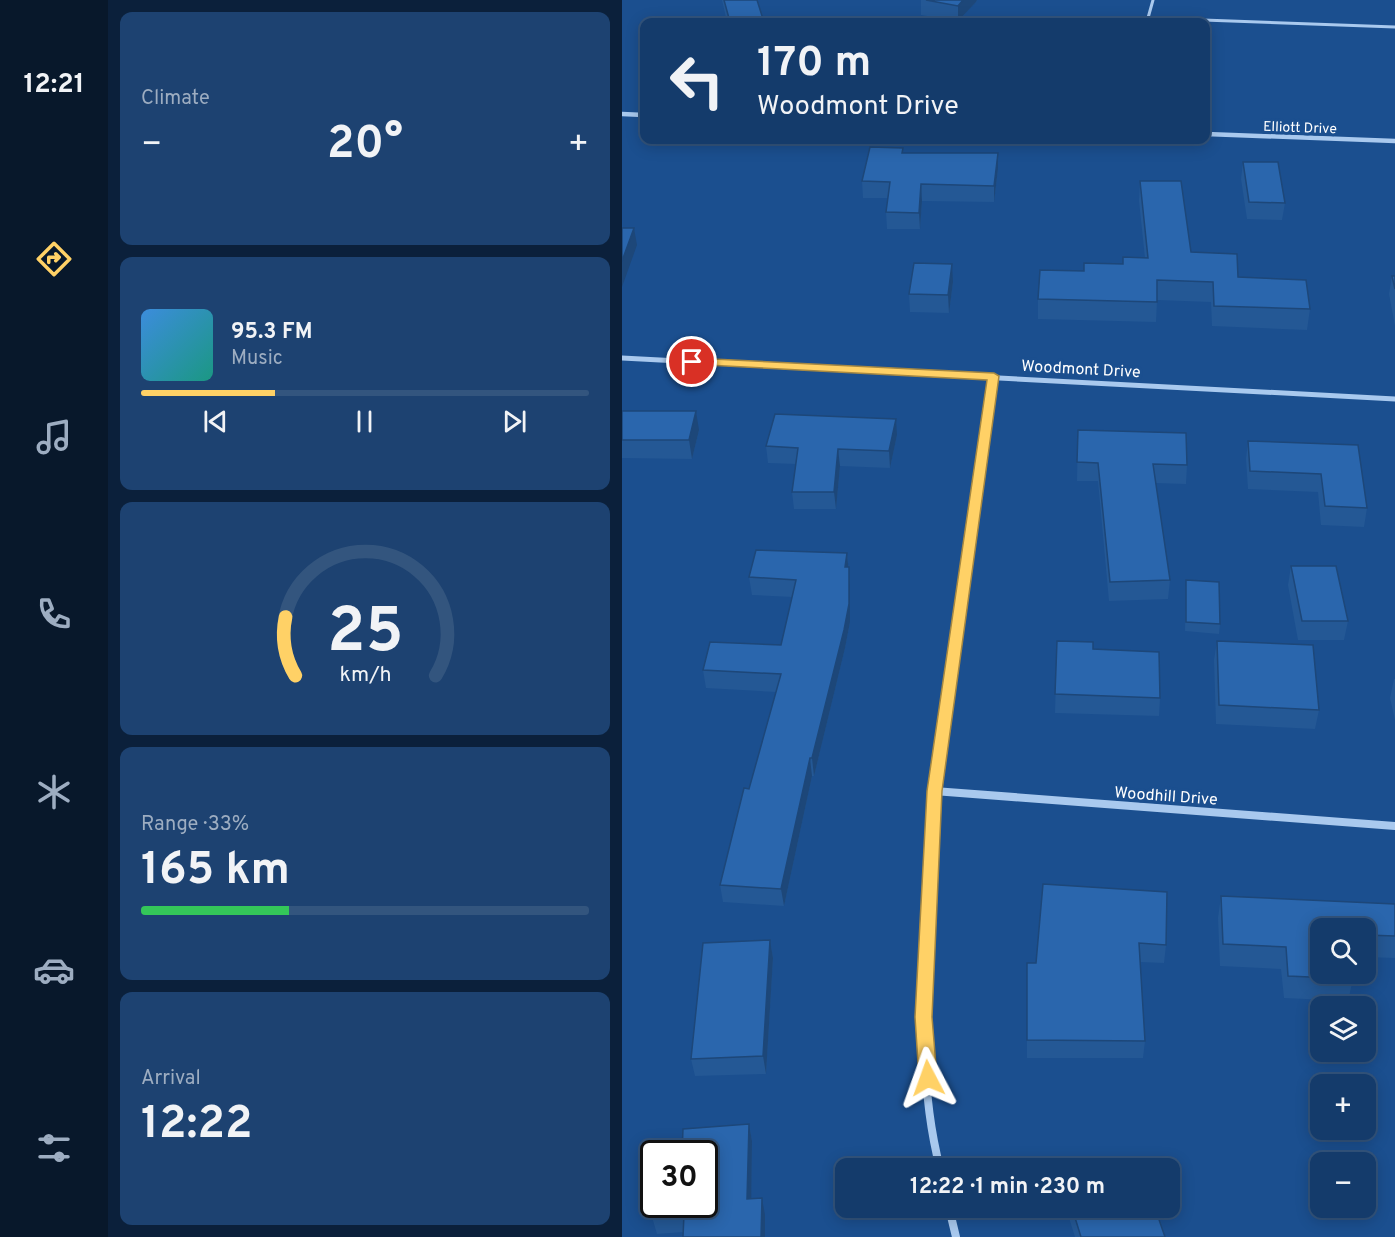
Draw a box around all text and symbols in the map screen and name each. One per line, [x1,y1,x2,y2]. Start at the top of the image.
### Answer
text: 170 m [757,38,871,91]
icon: left [658,42,736,120]
text: 12:21 [23,68,85,102]
text: Climate [141,86,210,112]
text: Woodmont Drive [757,90,959,124]
text: 20° [327,117,403,174]
street label: Elliott Drive [1263,119,1337,138]
text: − [141,125,162,167]
text: + [568,125,589,167]
icon: directions [33,238,75,280]
text: 95.3 FM [231,319,312,346]
pin [666,336,717,387]
icon: arrive [675,345,708,378]
text: Music [231,346,283,372]
street label: Woodmont Drive [1021,357,1141,383]
icon: previous [199,405,232,438]
icon: pause [348,405,381,438]
icon: next [498,405,531,438]
icon: music [33,416,75,458]
icon: phone [33,593,75,635]
text: 25 [327,595,403,674]
text: km/h [339,662,391,689]
icon: climate [33,771,75,813]
street label: Woodhill Drive [1113,783,1218,811]
text: Range · 33% [141,812,249,838]
text: 165 km [141,843,290,900]
map controls [1310,918,1376,1218]
button: search [1310,918,1376,984]
icon: car [33,949,75,991]
button: layers [1310,996,1376,1062]
position arrow [896,1046,960,1110]
text: Arrival [141,1066,201,1092]
button: + [1310,1074,1376,1140]
text: 12:22 [141,1097,253,1154]
icon: filters [33,1127,75,1169]
speed limit sign: 30 [640,1140,718,1218]
button: − [1310,1152,1376,1218]
text: 12:22 · 1 min · 230 m [910,1174,1105,1201]

